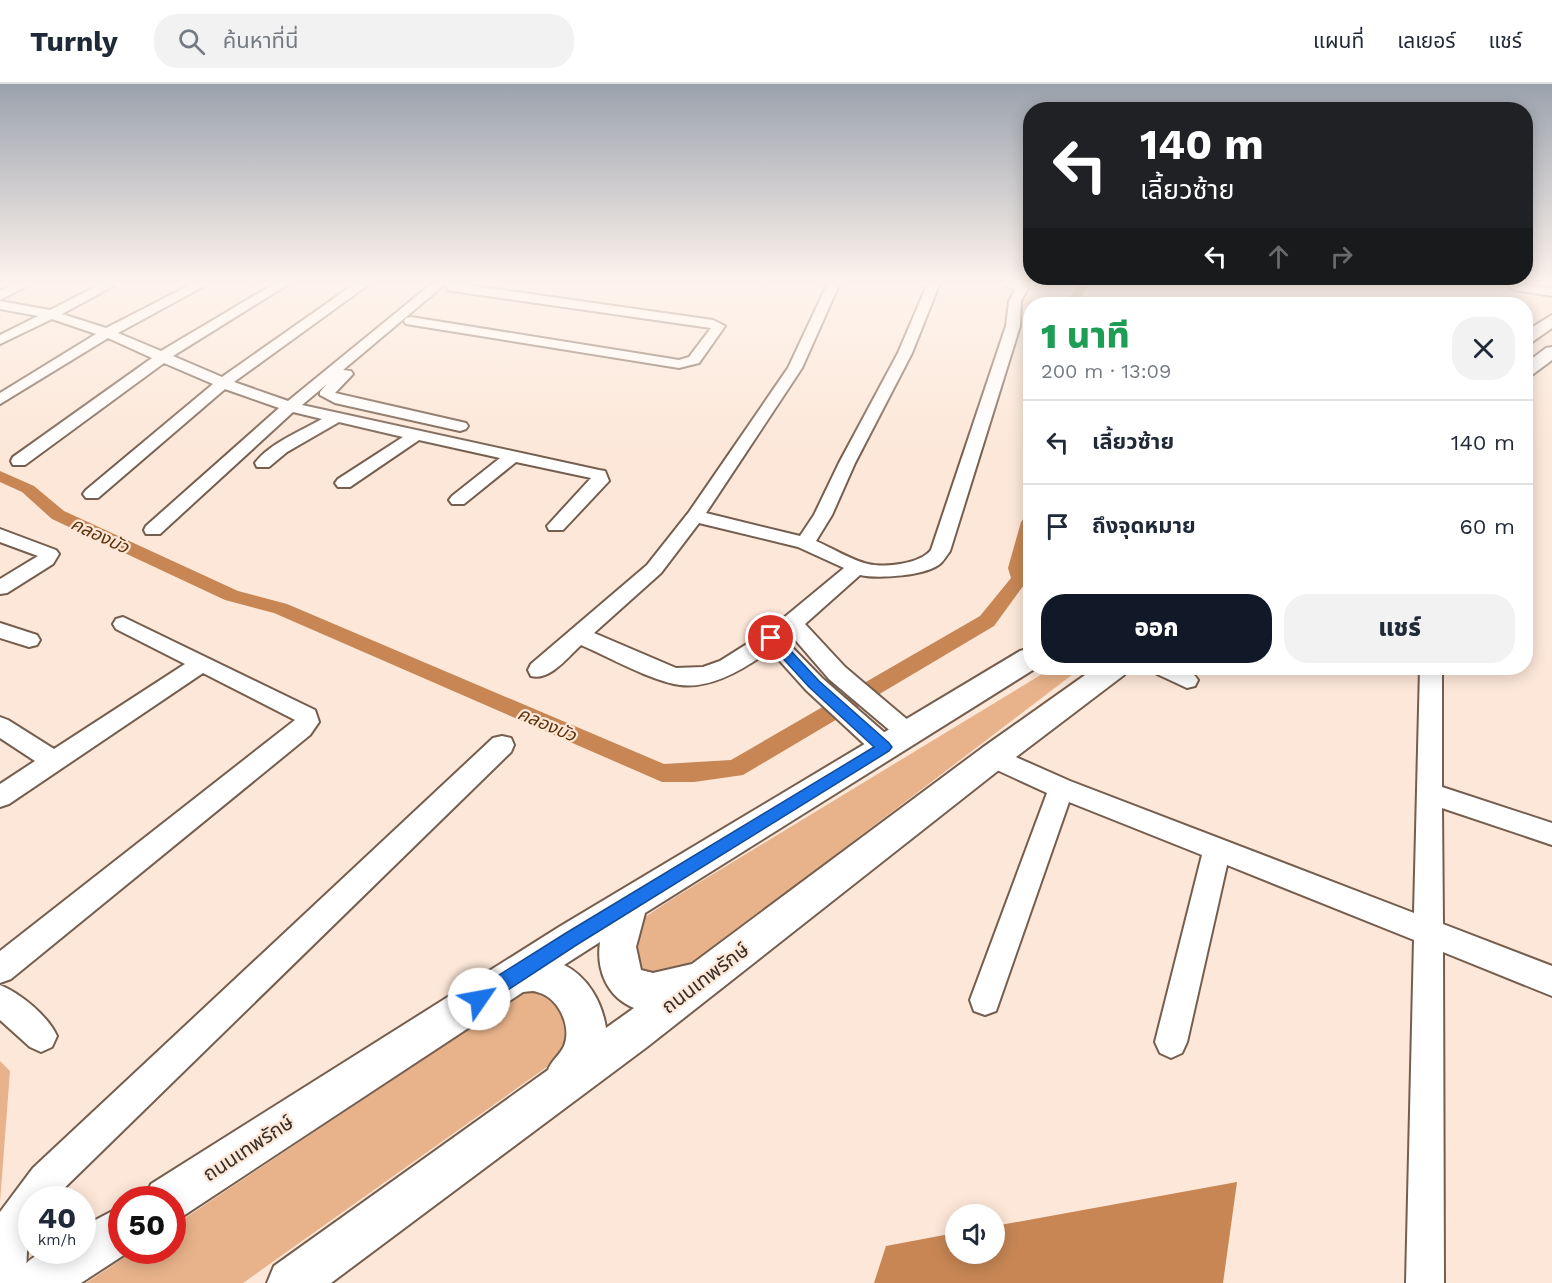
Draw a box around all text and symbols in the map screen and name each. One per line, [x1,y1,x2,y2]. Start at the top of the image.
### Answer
search box [154,14,574,68]
text: Turnly [30,25,118,58]
icon: search [175,25,208,58]
text: ค้นหาที่นี่ [223,28,298,53]
text: แผนที่ [1313,28,1364,53]
text: เลเยอร์ [1397,28,1456,53]
text: แชร์ [1489,28,1522,53]
text: 140 m [1140,120,1264,169]
icon: left [1041,126,1119,204]
text: เลี้ยวซ้าย [1140,174,1234,206]
icon: left [1199,240,1232,273]
icon: ahead [1262,240,1295,273]
icon: right [1325,240,1358,273]
text: 1 นาที [1041,315,1130,357]
button: close [1452,317,1515,380]
text: 200 m · 13:09 [1041,359,1171,383]
icon: left [1041,426,1074,459]
text: เลี้ยวซ้าย [1092,429,1174,454]
text: 140 m [1451,430,1515,455]
icon: arrive [1041,510,1074,543]
water label: คลองบัว [68,513,133,558]
text: ถึงจุดหมาย [1092,513,1196,538]
text: 60 m [1459,514,1515,539]
button: ออก [1041,594,1272,663]
button: แชร์ [1284,594,1515,663]
pin [745,612,796,663]
icon: arrive [754,621,787,654]
water label: คลองบัว [515,702,580,746]
street label: ถนนเทพรักษ์ [657,937,754,1019]
position arrow [447,967,511,1031]
street label: ถนนเทพรักษ์ [198,1110,298,1186]
speed limit sign: 50 [108,1186,186,1264]
text: 40 [38,1200,76,1235]
map controls [945,1204,1005,1264]
button: sound [945,1204,1005,1264]
text: km/h [38,1231,76,1249]

